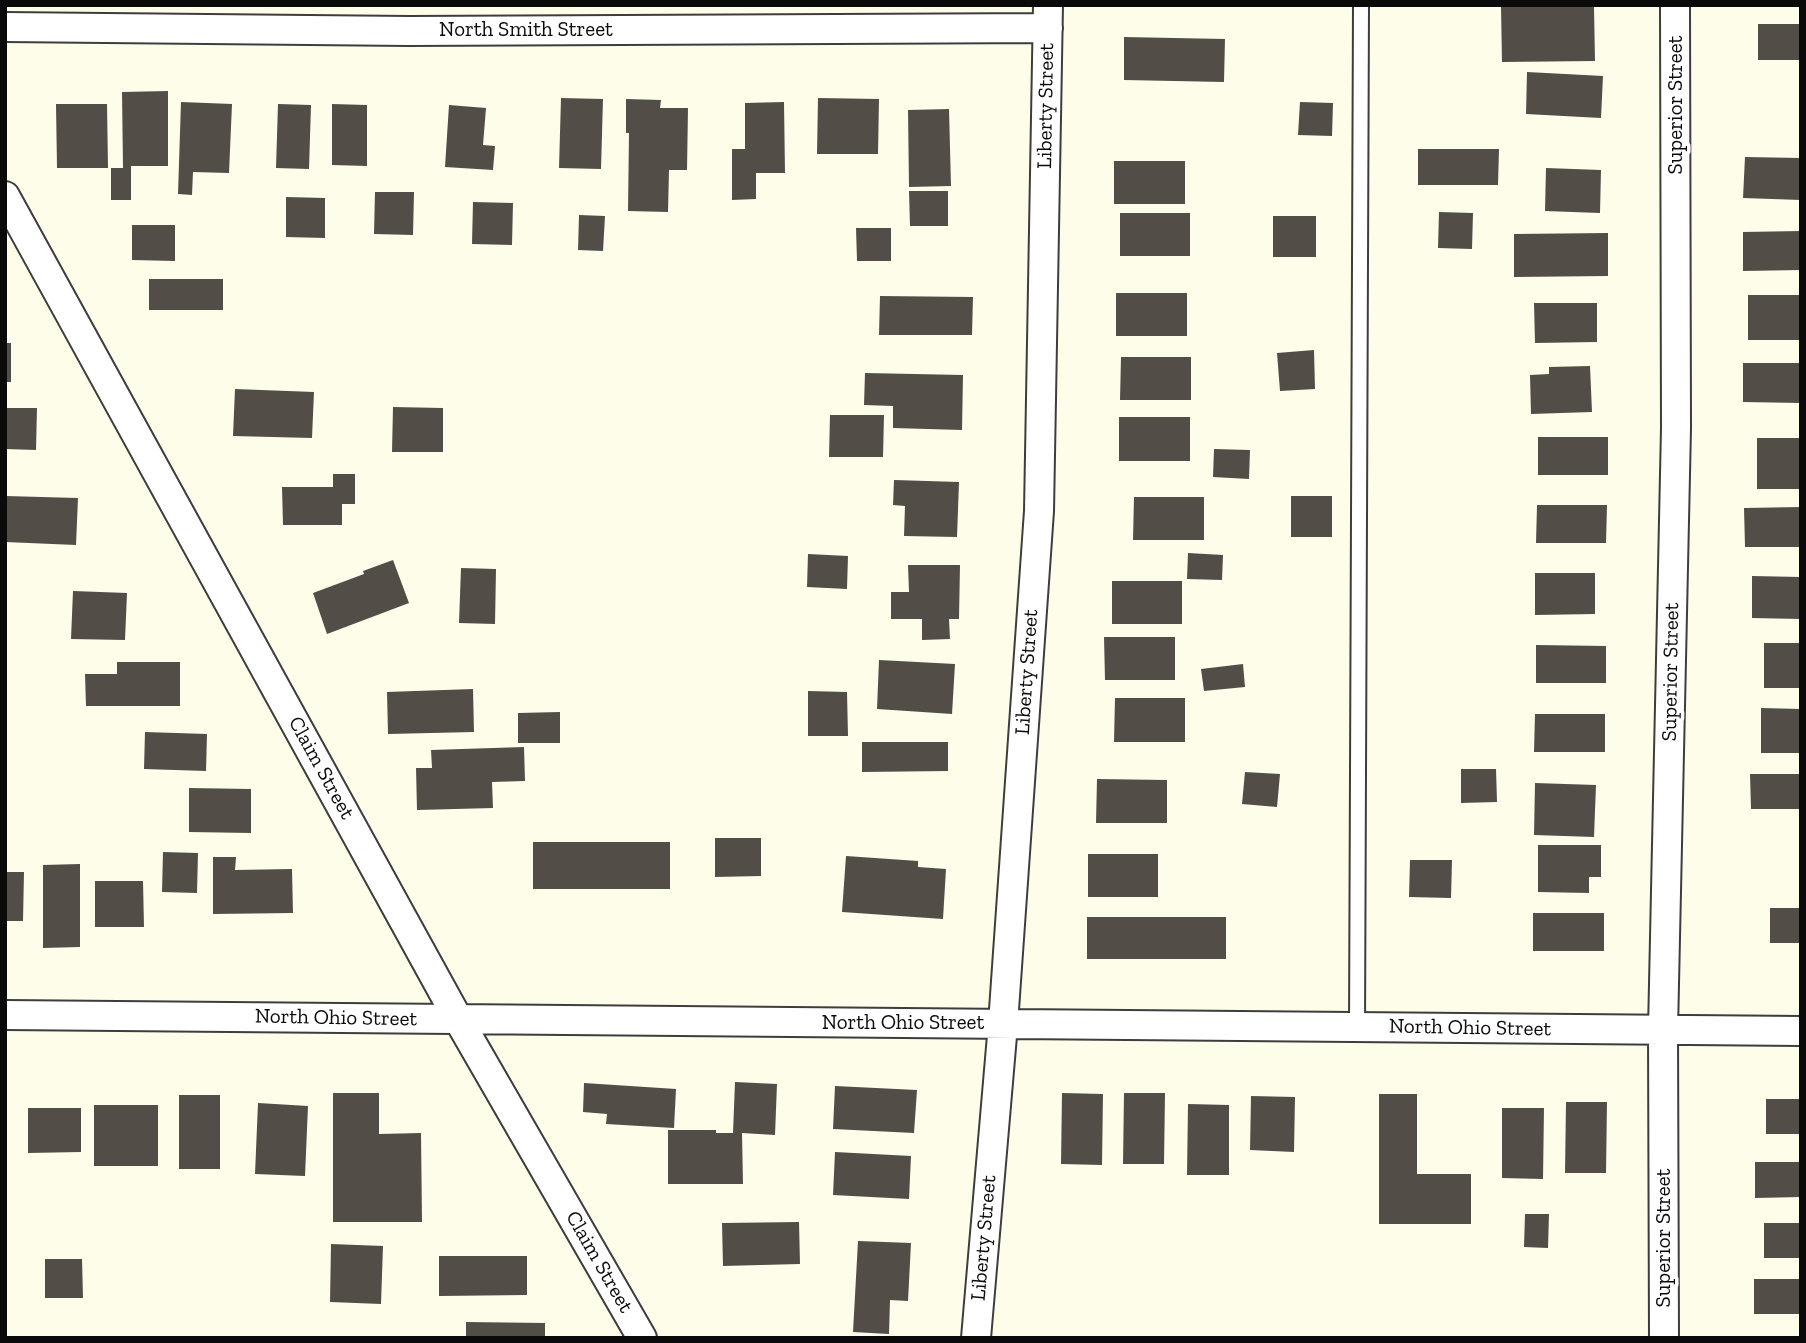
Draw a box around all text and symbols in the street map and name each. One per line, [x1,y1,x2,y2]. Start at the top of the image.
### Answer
street label: North Smith Street [439,17,613,43]
street label: Superior Street [1663,36,1689,174]
street label: Liberty Street [1032,43,1060,169]
street label: Superior Street [1657,602,1685,742]
street label: Liberty Street [1010,608,1044,736]
street label: Claim Street [282,712,360,824]
street label: North Ohio Street [255,1004,417,1032]
street label: North Ohio Street [822,1010,984,1036]
street label: North Ohio Street [1389,1014,1551,1042]
street label: Superior Street [1651,1169,1677,1307]
street label: Liberty Street [966,1174,1002,1302]
street label: Claim Street [560,1207,638,1317]

